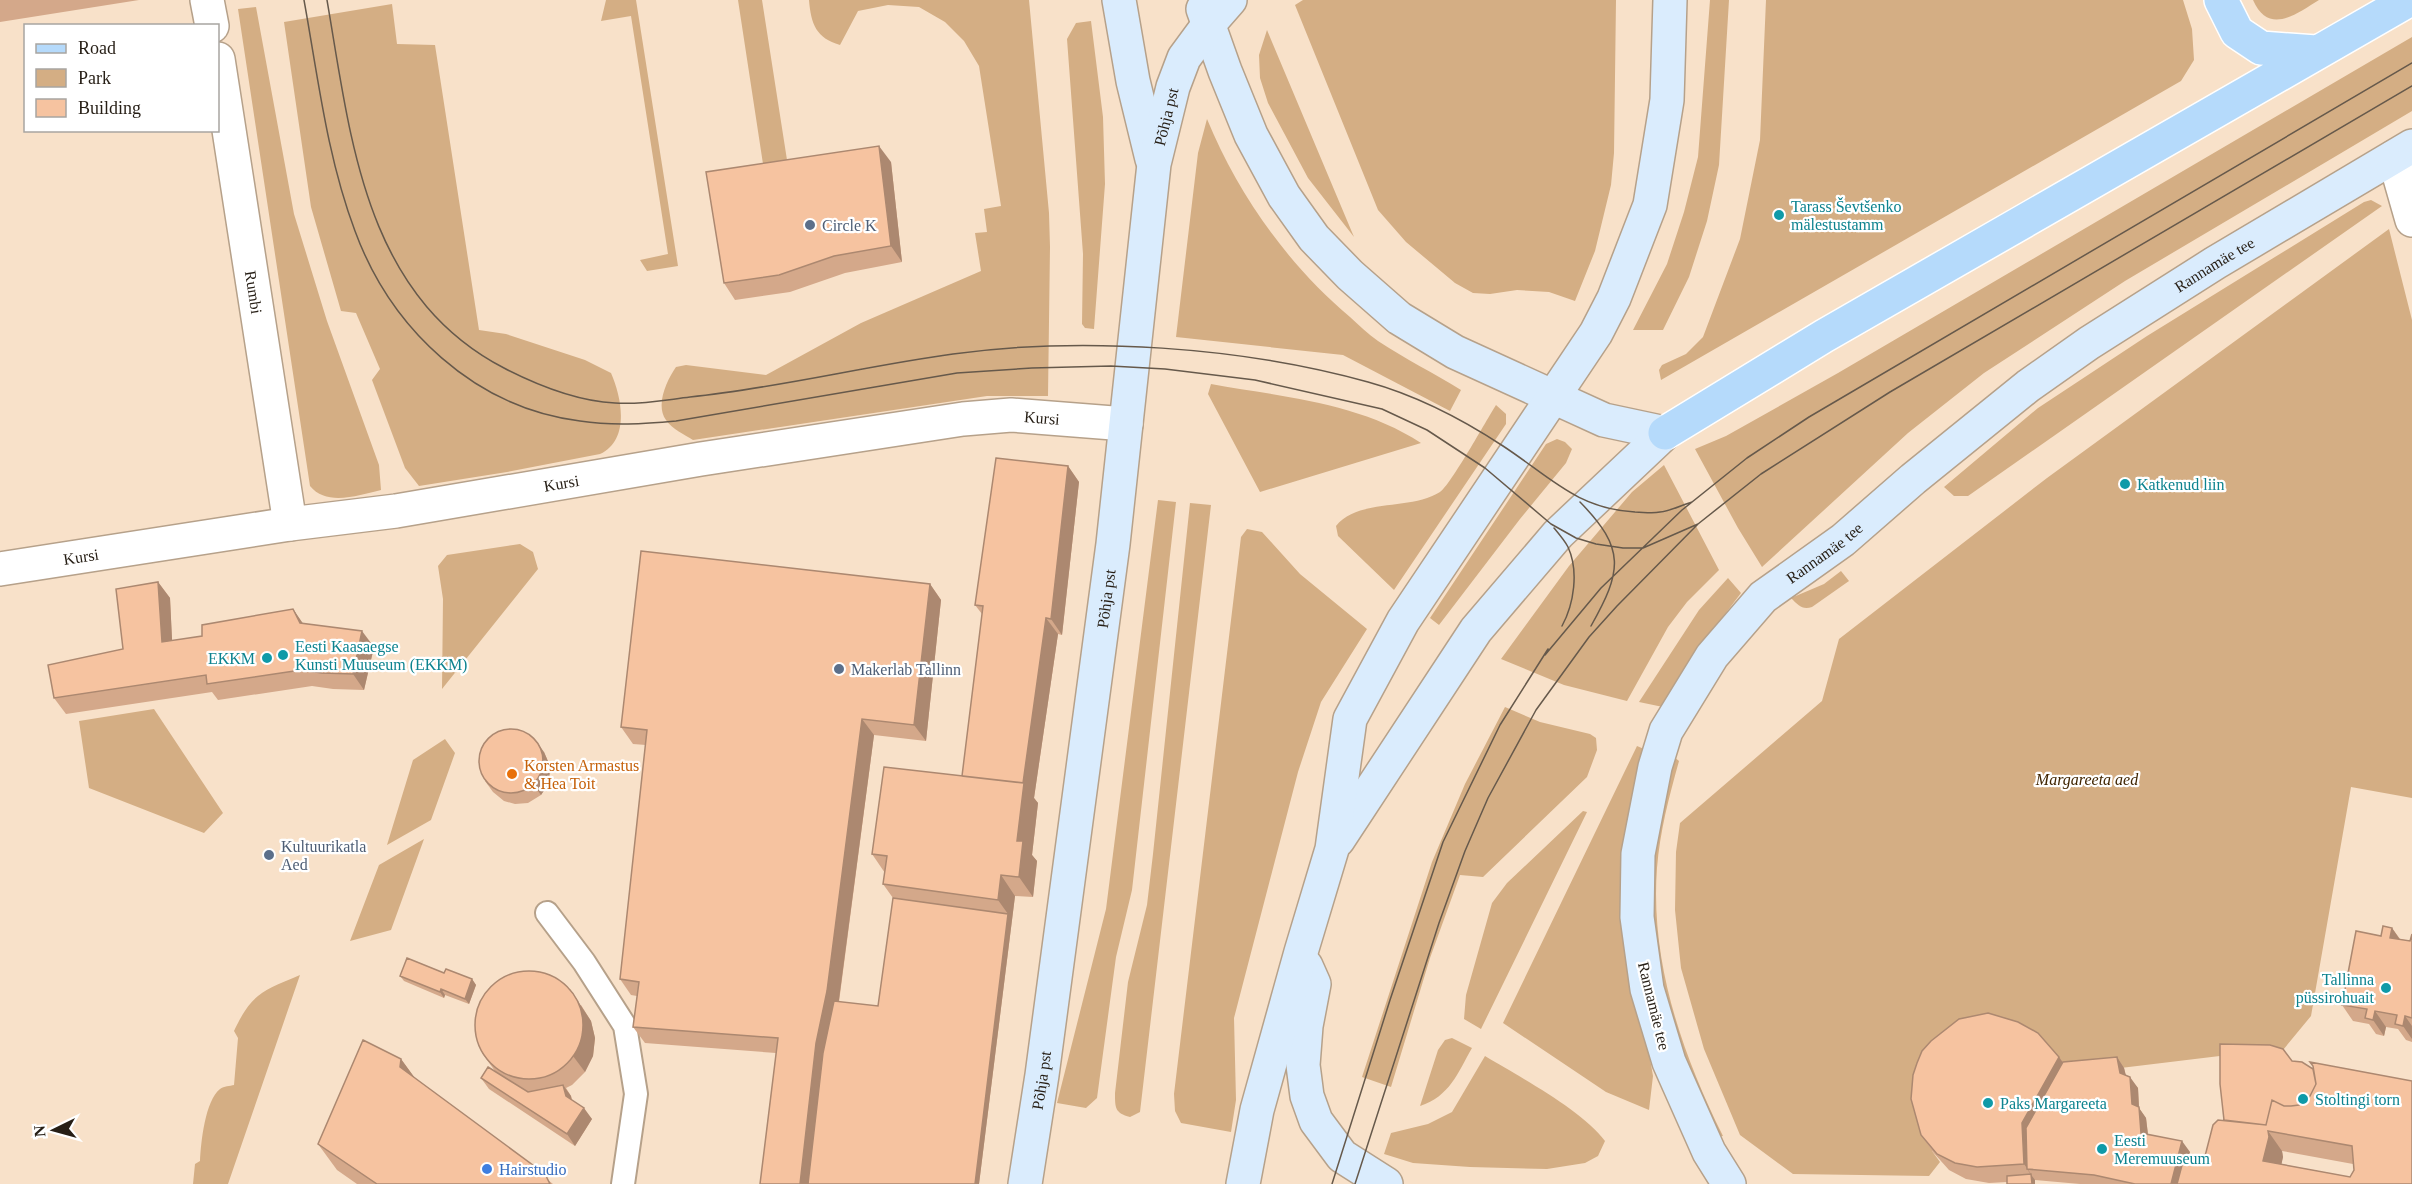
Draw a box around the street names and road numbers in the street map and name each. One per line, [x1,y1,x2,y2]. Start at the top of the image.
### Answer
street label: Põhja pst [1150,85,1181,147]
street label: Rannamäe tee [2171,233,2257,295]
street label: Rumbi [242,269,266,316]
street label: Kursi [1024,408,1061,427]
street label: Kursi [542,471,581,494]
street label: Rannamäe tee [1783,519,1866,586]
street label: Kursi [62,545,100,568]
street label: Põhja pst [1093,568,1118,629]
street label: Rannamäe tee [1635,960,1673,1052]
street label: Põhja pst [1028,1049,1054,1111]

